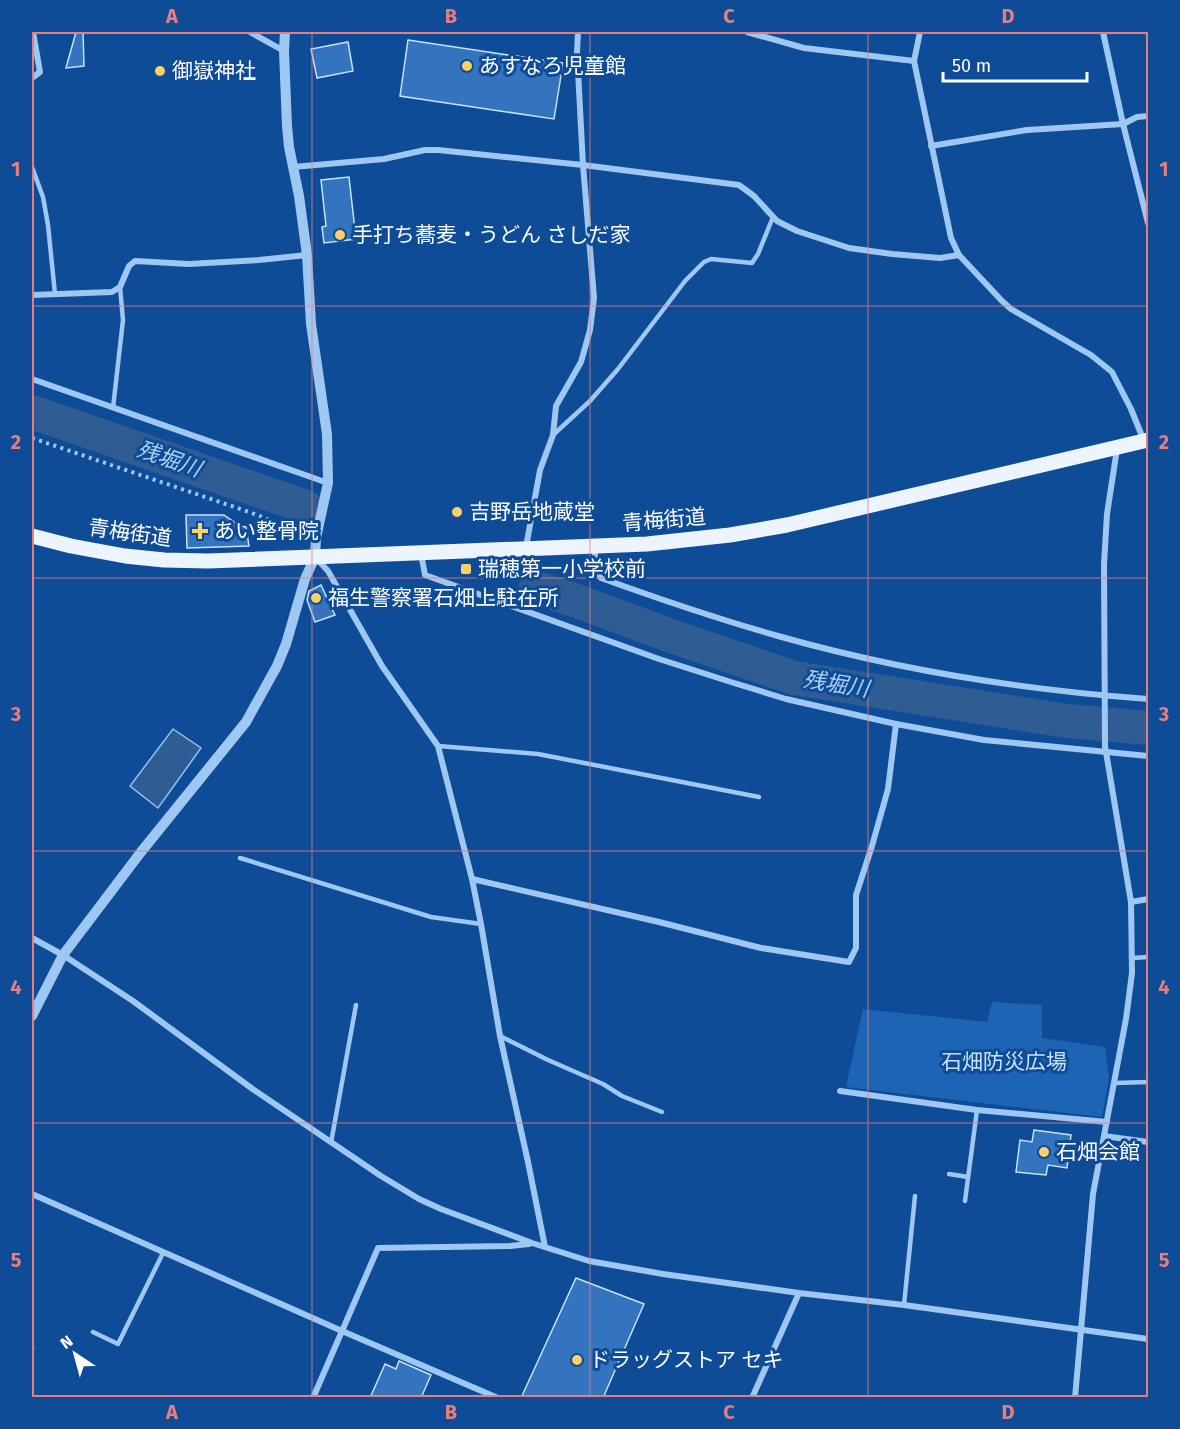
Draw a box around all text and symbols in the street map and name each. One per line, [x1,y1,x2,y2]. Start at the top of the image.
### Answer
text: A [165,4,179,28]
text: B [445,4,457,28]
text: C [723,4,735,28]
text: D [1001,4,1015,28]
scale bar [943,45,1087,83]
place label: あすなろ児童館 [479,53,626,79]
text: 50 m [952,55,991,77]
place label: 御嶽神社 [172,58,256,84]
marker: あすなろ児童館 [460,59,474,73]
marker: 御嶽神社 [153,64,167,78]
text: 1 [11,157,21,181]
text: 1 [1159,157,1169,181]
place label: 手打ち蕎麦・うどん さしだ家 [352,222,631,248]
marker: 手打ち蕎麦・うどん さしだ家 [333,228,347,242]
text: 2 [11,430,21,454]
text: 2 [1159,430,1169,454]
water label: 残堀川 [133,435,206,483]
place label: 吉野岳地蔵堂 [469,499,595,525]
street label: 青梅街道 [621,503,707,537]
marker: 吉野岳地蔵堂 [450,505,464,519]
street label: 青梅街道 [87,514,173,552]
place label: あい整骨院 [214,518,319,544]
marker: あい整骨院 [191,522,209,540]
place label: 瑞穂第一小学校前 [478,556,646,582]
marker: 瑞穂第一小学校前 [459,562,473,576]
place label: 福生警察署石畑上駐在所 [328,585,559,611]
marker: 福生警察署石畑上駐在所 [309,591,323,605]
water label: 残堀川 [801,666,873,703]
text: 3 [10,702,21,726]
text: 3 [1158,702,1169,726]
text: 4 [10,975,22,999]
text: 4 [1158,975,1170,999]
park label: 石畑防災広場 [941,1049,1067,1075]
place label: 石畑会館 [1056,1139,1140,1165]
marker: 石畑会館 [1037,1145,1051,1159]
text: 5 [11,1248,22,1272]
text: 5 [1159,1248,1170,1272]
north arrow [45,1324,105,1384]
text: N [57,1331,76,1353]
place label: ドラッグストア セキ [589,1347,784,1373]
marker: ドラッグストア セキ [570,1353,584,1367]
text: A [165,1400,179,1424]
text: B [445,1400,457,1424]
text: C [723,1400,735,1424]
text: D [1001,1400,1015,1424]

